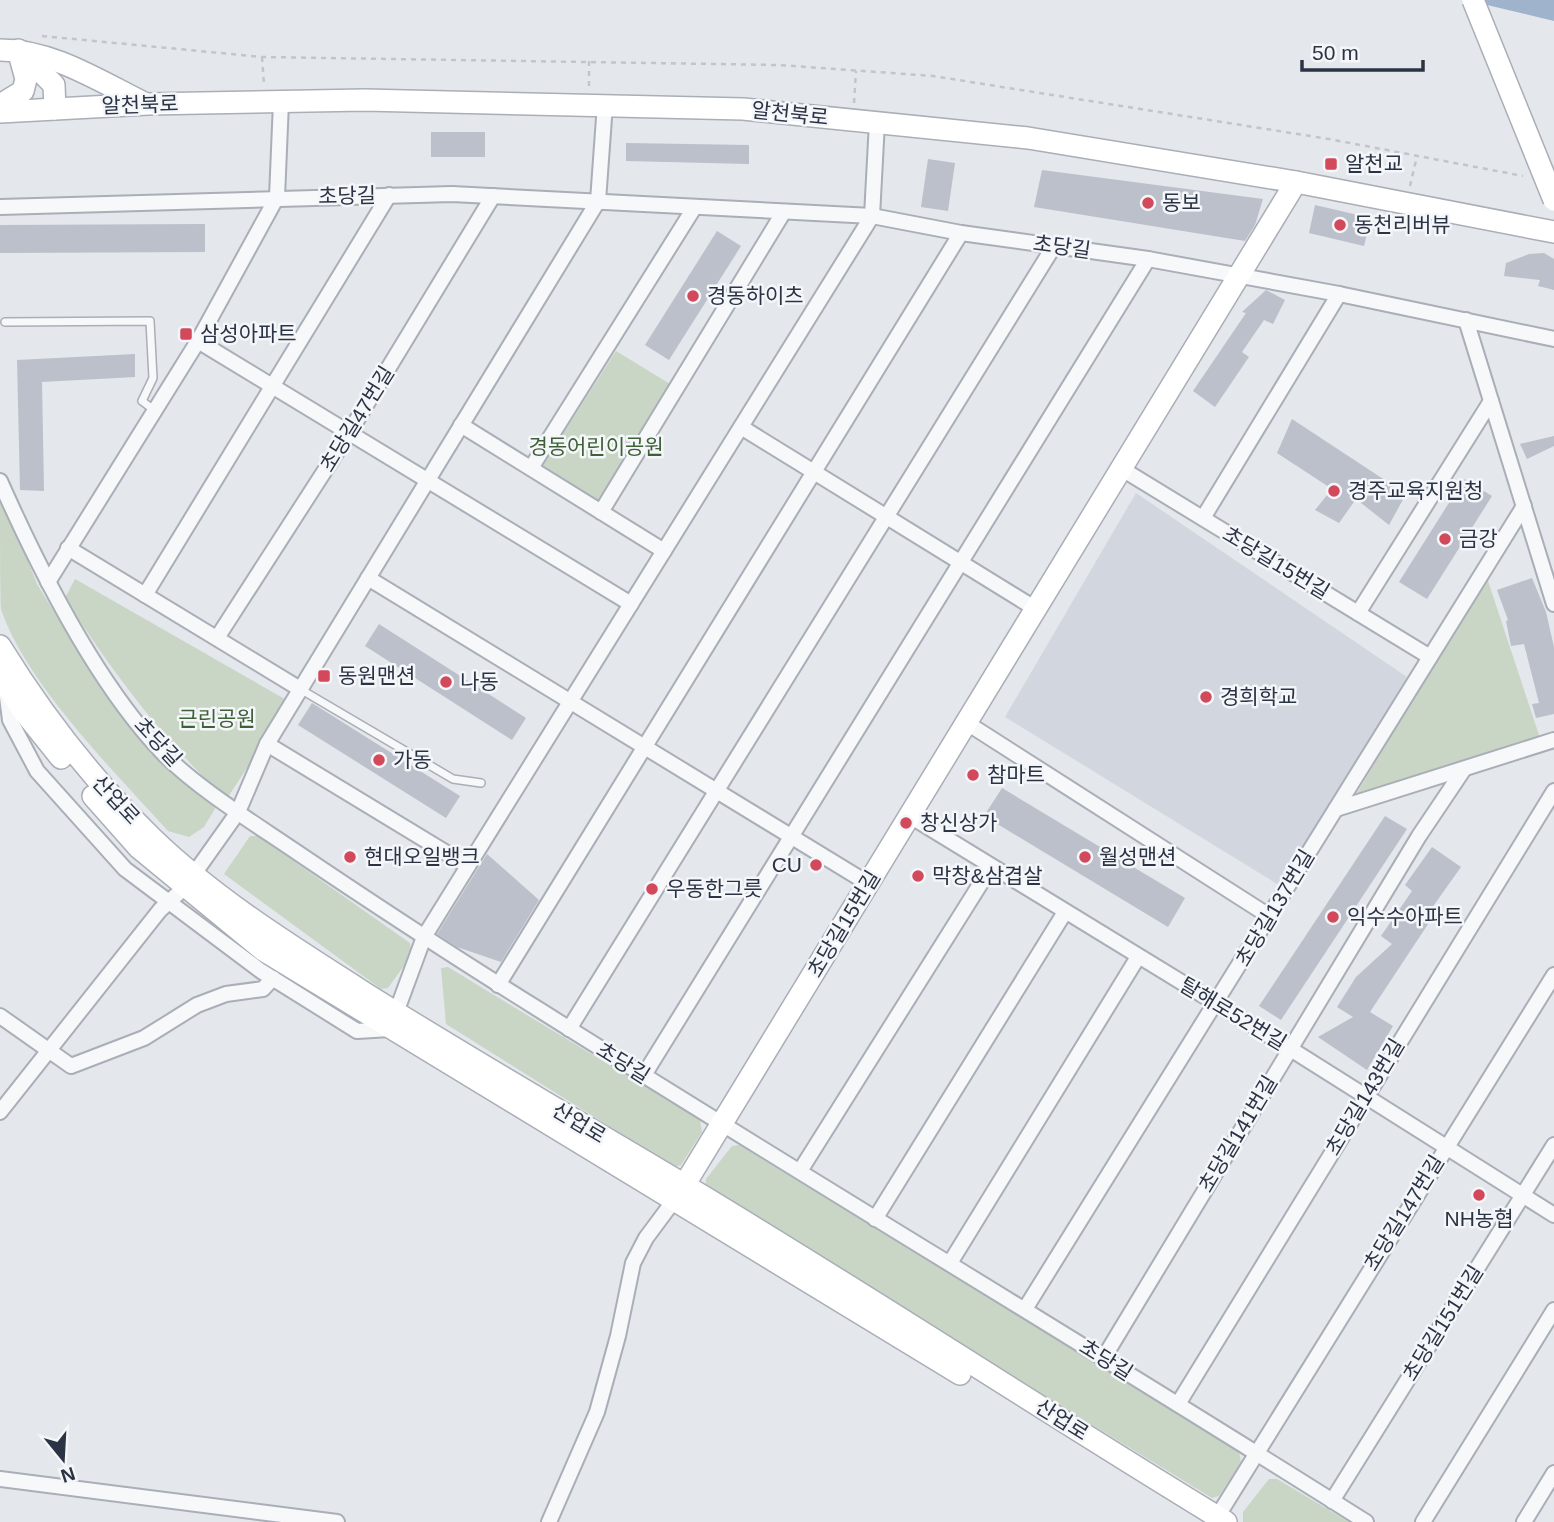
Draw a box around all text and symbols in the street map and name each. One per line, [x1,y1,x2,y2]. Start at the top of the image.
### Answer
scale bar [1302,28,1423,72]
text: 50 m [1312,41,1359,64]
street label: 알천북로 [101,92,179,117]
street label: 알천북로 [750,98,830,129]
place label: 알천교 [1345,152,1403,175]
marker: 알천교 [1323,156,1339,172]
street label: 초당길 [318,183,376,208]
place label: 동보 [1162,191,1201,214]
marker: 동보 [1140,195,1156,211]
place label: 동천리버뷰 [1354,213,1451,236]
marker: 동천리버뷰 [1332,217,1348,233]
street label: 초당길 [1032,231,1092,262]
place label: 경동하이츠 [707,284,804,307]
marker: 경동하이츠 [685,288,701,304]
place label: 삼성아파트 [200,322,297,345]
marker: 삼성아파트 [178,326,194,342]
street label: 초당길47번길 [315,362,398,476]
park label: 경동어린이공원 [528,435,664,458]
place label: 경주교육지원청 [1348,479,1483,502]
marker: 경주교육지원청 [1326,483,1342,499]
street label: 초당길15번길 [1219,522,1334,603]
place label: 금강 [1459,527,1498,550]
marker: 금강 [1437,531,1453,547]
place label: 동원맨션 [338,664,415,687]
marker: 동원맨션 [316,668,332,684]
place label: 나동 [460,670,499,693]
marker: 나동 [438,674,454,690]
place label: 경희학교 [1220,685,1297,708]
marker: 경희학교 [1198,689,1214,705]
park label: 근린공원 [178,707,256,730]
street label: 초당길 [130,713,187,771]
place label: 가동 [393,748,432,771]
marker: 가동 [371,752,387,768]
place label: 참마트 [987,763,1045,786]
marker: 참마트 [965,767,981,783]
street label: 산업로 [88,771,145,829]
place label: 창신상가 [920,811,997,834]
marker: 창신상가 [898,815,914,831]
place label: 현대오일뱅크 [364,845,480,868]
place label: 월성맨션 [1099,845,1176,868]
street label: 초당길137번길 [1231,845,1318,970]
marker: 현대오일뱅크 [342,849,358,865]
marker: 월성맨션 [1077,849,1093,865]
place label: CU [772,853,802,876]
marker: CU [808,857,824,873]
place label: 막창&삼겹살 [932,864,1043,887]
street label: 초당길15번길 [803,866,884,981]
marker: 막창&삼겹살 [910,868,926,884]
place label: 우동한그릇 [666,877,763,900]
marker: 우동한그릇 [644,881,660,897]
place label: 익수수아파트 [1347,905,1463,928]
marker: 익수수아파트 [1325,909,1341,925]
street label: 탈해로52번길 [1176,973,1291,1054]
street label: 초당길143번길 [1321,1034,1408,1159]
street label: 초당길 [593,1037,654,1088]
street label: 초당길141번길 [1194,1071,1281,1196]
street label: 산업로 [548,1098,610,1147]
street label: 초당길147번길 [1359,1151,1448,1275]
marker: NH농협 [1471,1187,1487,1203]
place label: NH농협 [1445,1207,1513,1230]
street label: 초당길151번길 [1398,1261,1487,1385]
street label: 초당길 [1076,1334,1137,1385]
street label: 산업로 [1032,1394,1093,1445]
north arrow [28,1424,98,1494]
text: N [58,1463,78,1487]

